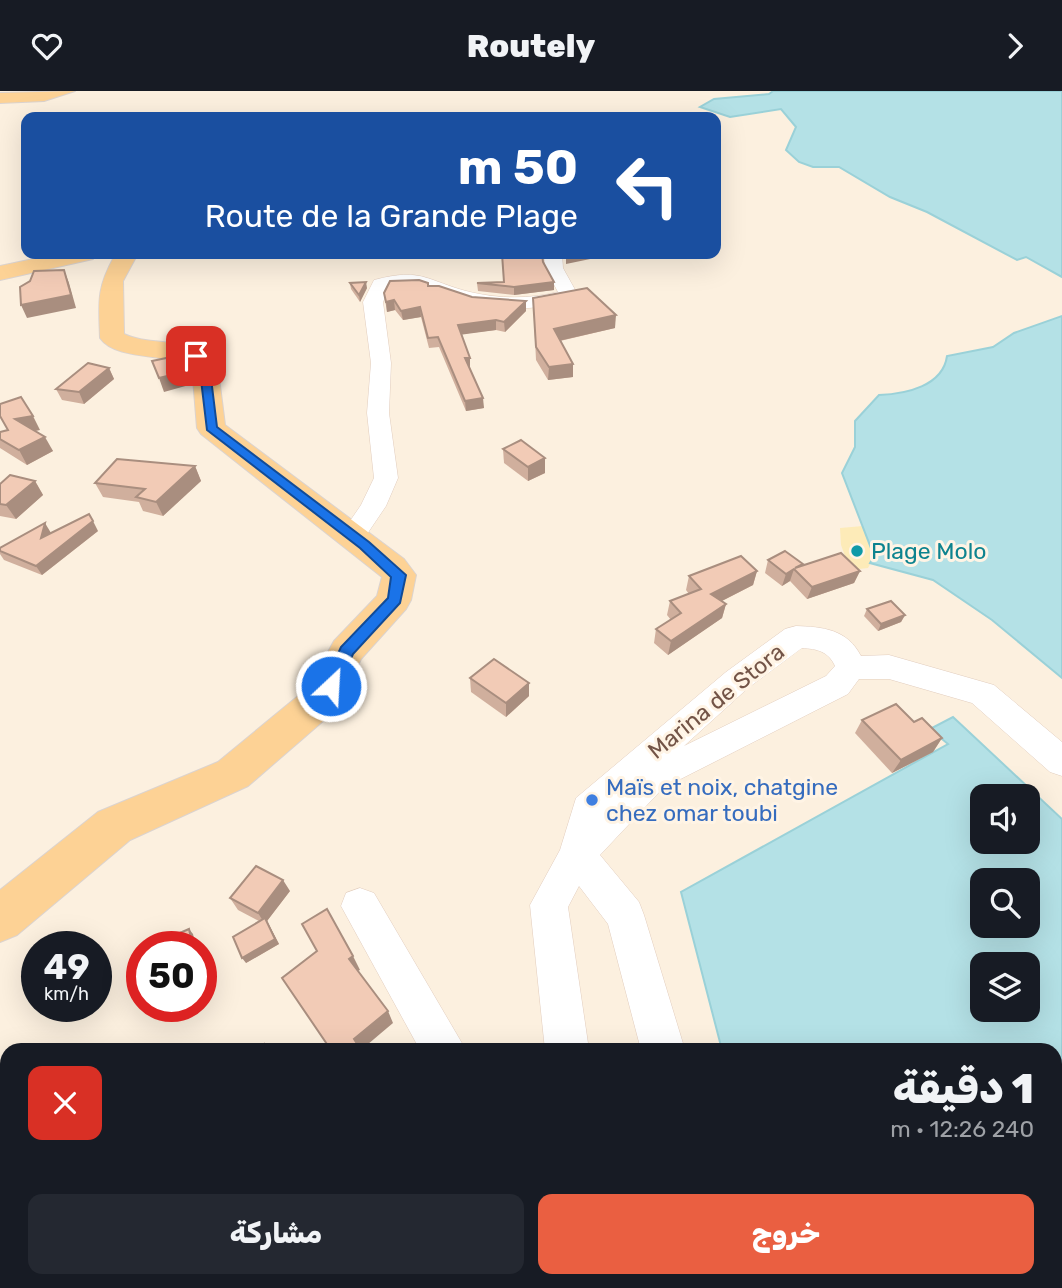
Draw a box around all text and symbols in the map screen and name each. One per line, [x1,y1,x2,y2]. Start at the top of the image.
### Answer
icon: heart [28,27,66,65]
text: Routely [467,27,595,65]
icon: forward [996,27,1034,65]
text: 50 m [458,138,578,196]
icon: left [602,140,693,231]
text: Route de la Grande Plage [205,197,578,235]
pin [166,326,226,386]
icon: arrive [177,337,215,375]
place label: Plage Molo [871,537,987,565]
marker: Plage Molo [849,543,865,559]
street label: Marina de Stora [642,637,790,765]
position arrow [294,649,368,723]
place label: Maïs et noix, chatgine chez omar toubi [606,773,838,827]
map controls [970,784,1040,1022]
button: sound [970,784,1040,854]
marker: Maïs et noix, chatgine chez omar toubi [584,792,600,808]
button: search [970,868,1040,938]
speed limit sign: 50 [126,931,217,1022]
text: 49 [43,946,90,988]
button: layers [970,952,1040,1022]
text: km/h [44,983,89,1005]
text: 1 دقيقة [893,1064,1034,1114]
button: close [28,1066,102,1140]
text: 240 m · 12:26 [890,1115,1034,1143]
button: مشاركة [28,1194,524,1274]
button: خروج [538,1194,1034,1274]

